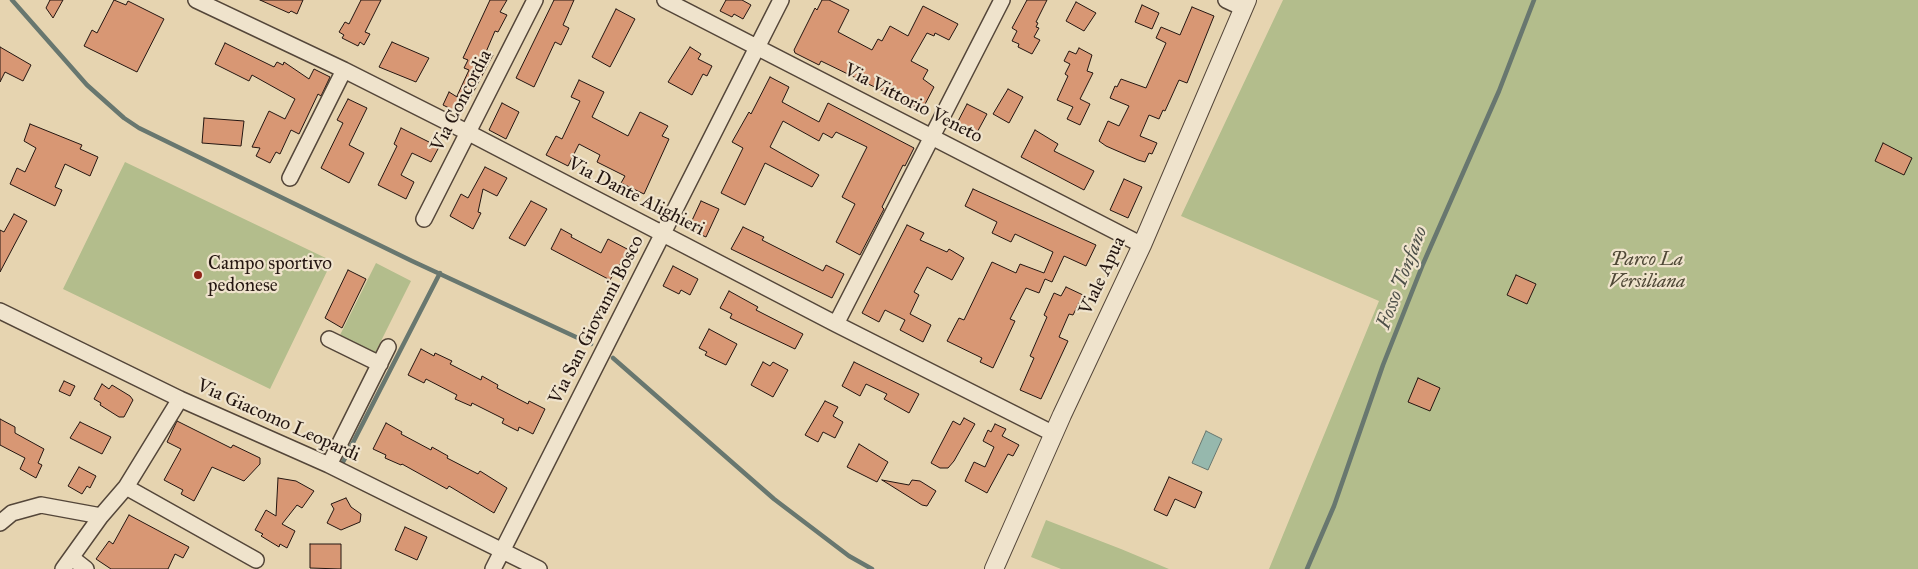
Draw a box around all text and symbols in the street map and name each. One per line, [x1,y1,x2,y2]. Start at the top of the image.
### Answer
street label: Via Concordia [427,46,497,156]
street label: Via Vittorio Veneto [840,59,986,149]
street label: Via Dante Alighieri [564,153,708,241]
water label: Fosso Tonfano [1372,223,1434,333]
street label: Via San Giovanni Bosco [545,232,649,408]
street label: Viale Apua [1075,233,1131,319]
park label: Parco La Versiliana [1609,249,1685,293]
place label: Campo sportivo pedonese [208,253,332,297]
marker: Campo sportivo pedonese [192,269,204,281]
street label: Via Giacomo Leopardi [193,375,363,467]

